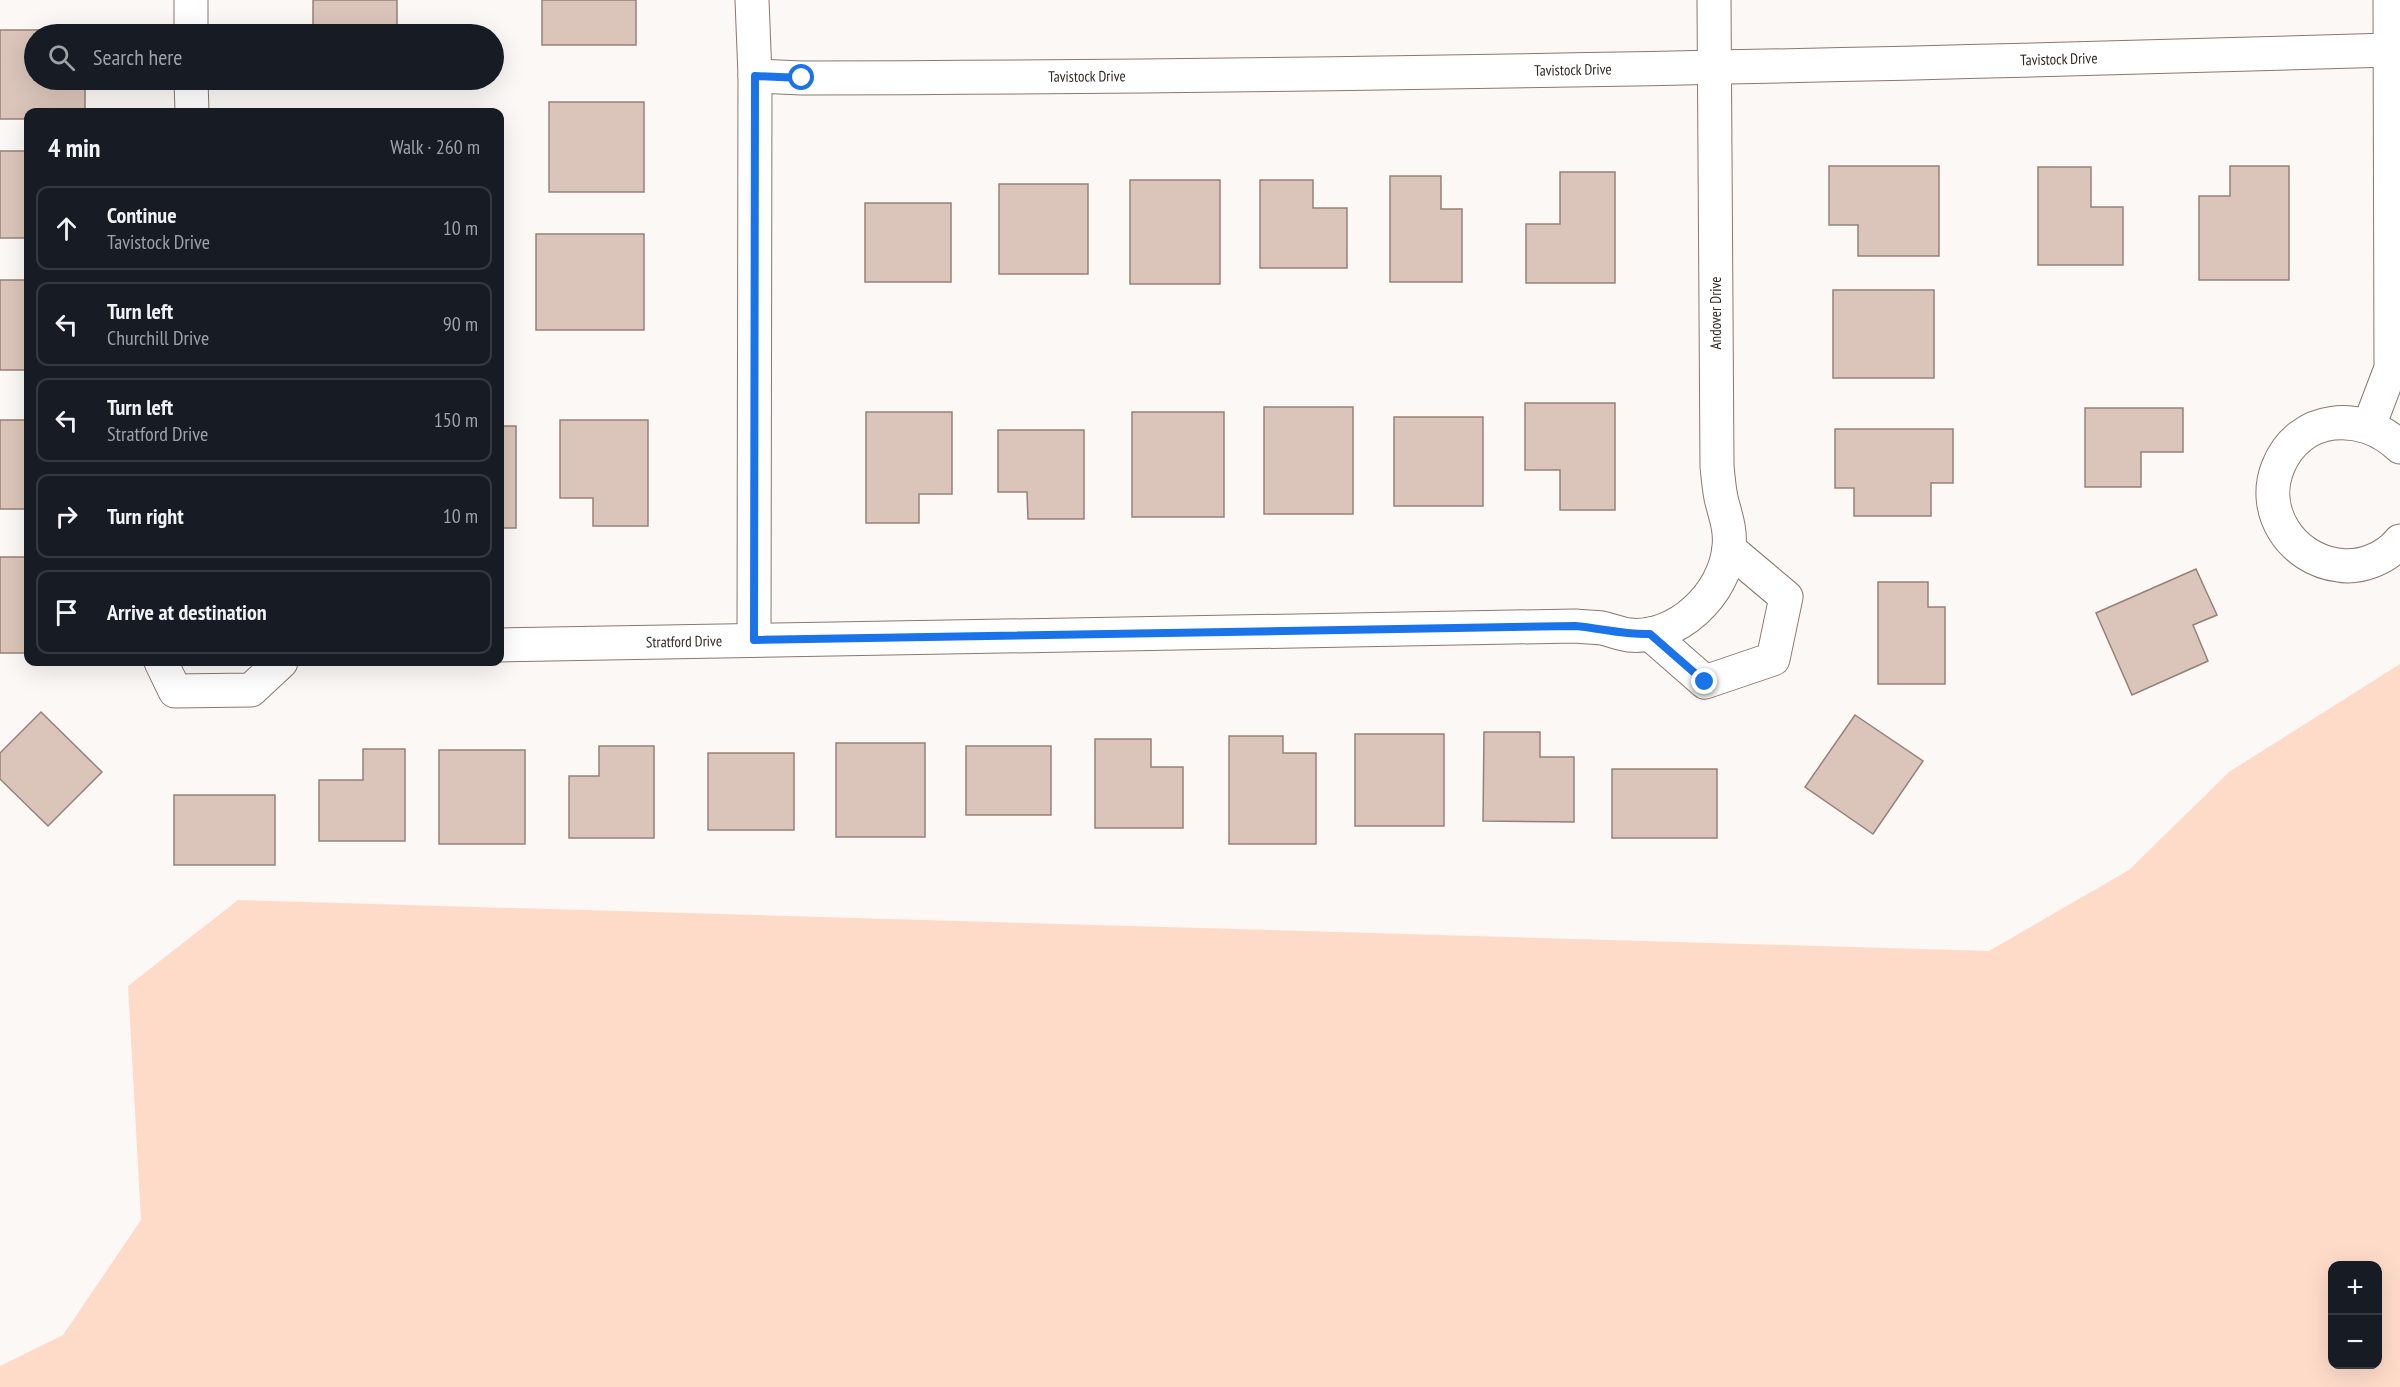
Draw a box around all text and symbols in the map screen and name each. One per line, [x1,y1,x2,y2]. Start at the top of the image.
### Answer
search box [24,24,504,90]
icon: search [45,41,78,74]
text: Search here [93,43,182,71]
street label: Tavistock Drive [2020,48,2098,69]
street label: Tavistock Drive [1534,59,1612,80]
route start [788,64,814,90]
street label: Tavistock Drive [1048,66,1126,86]
text: 4 min [48,131,101,164]
text: Walk · 260 m [390,134,480,160]
text: Continue [107,201,177,229]
icon: ahead [50,212,83,245]
text: 10 m [443,215,478,241]
text: Tavistock Drive [107,229,210,255]
street label: Andover Drive [1706,276,1725,350]
text: Turn left [107,297,173,325]
icon: left [50,308,83,341]
text: 90 m [443,311,478,337]
text: Churchill Drive [107,325,209,351]
text: Turn left [107,393,173,421]
icon: left [50,404,83,437]
text: 150 m [434,407,478,433]
text: Stratford Drive [107,421,208,447]
icon: right [50,500,83,533]
text: Turn right [107,502,184,530]
text: 10 m [443,503,478,529]
icon: arrive [50,596,83,629]
text: Arrive at destination [107,598,267,626]
street label: Stratford Drive [646,631,722,651]
route end [1691,668,1717,694]
map controls [2328,1261,2382,1369]
button: + [2328,1261,2382,1315]
button: − [2328,1315,2382,1369]

